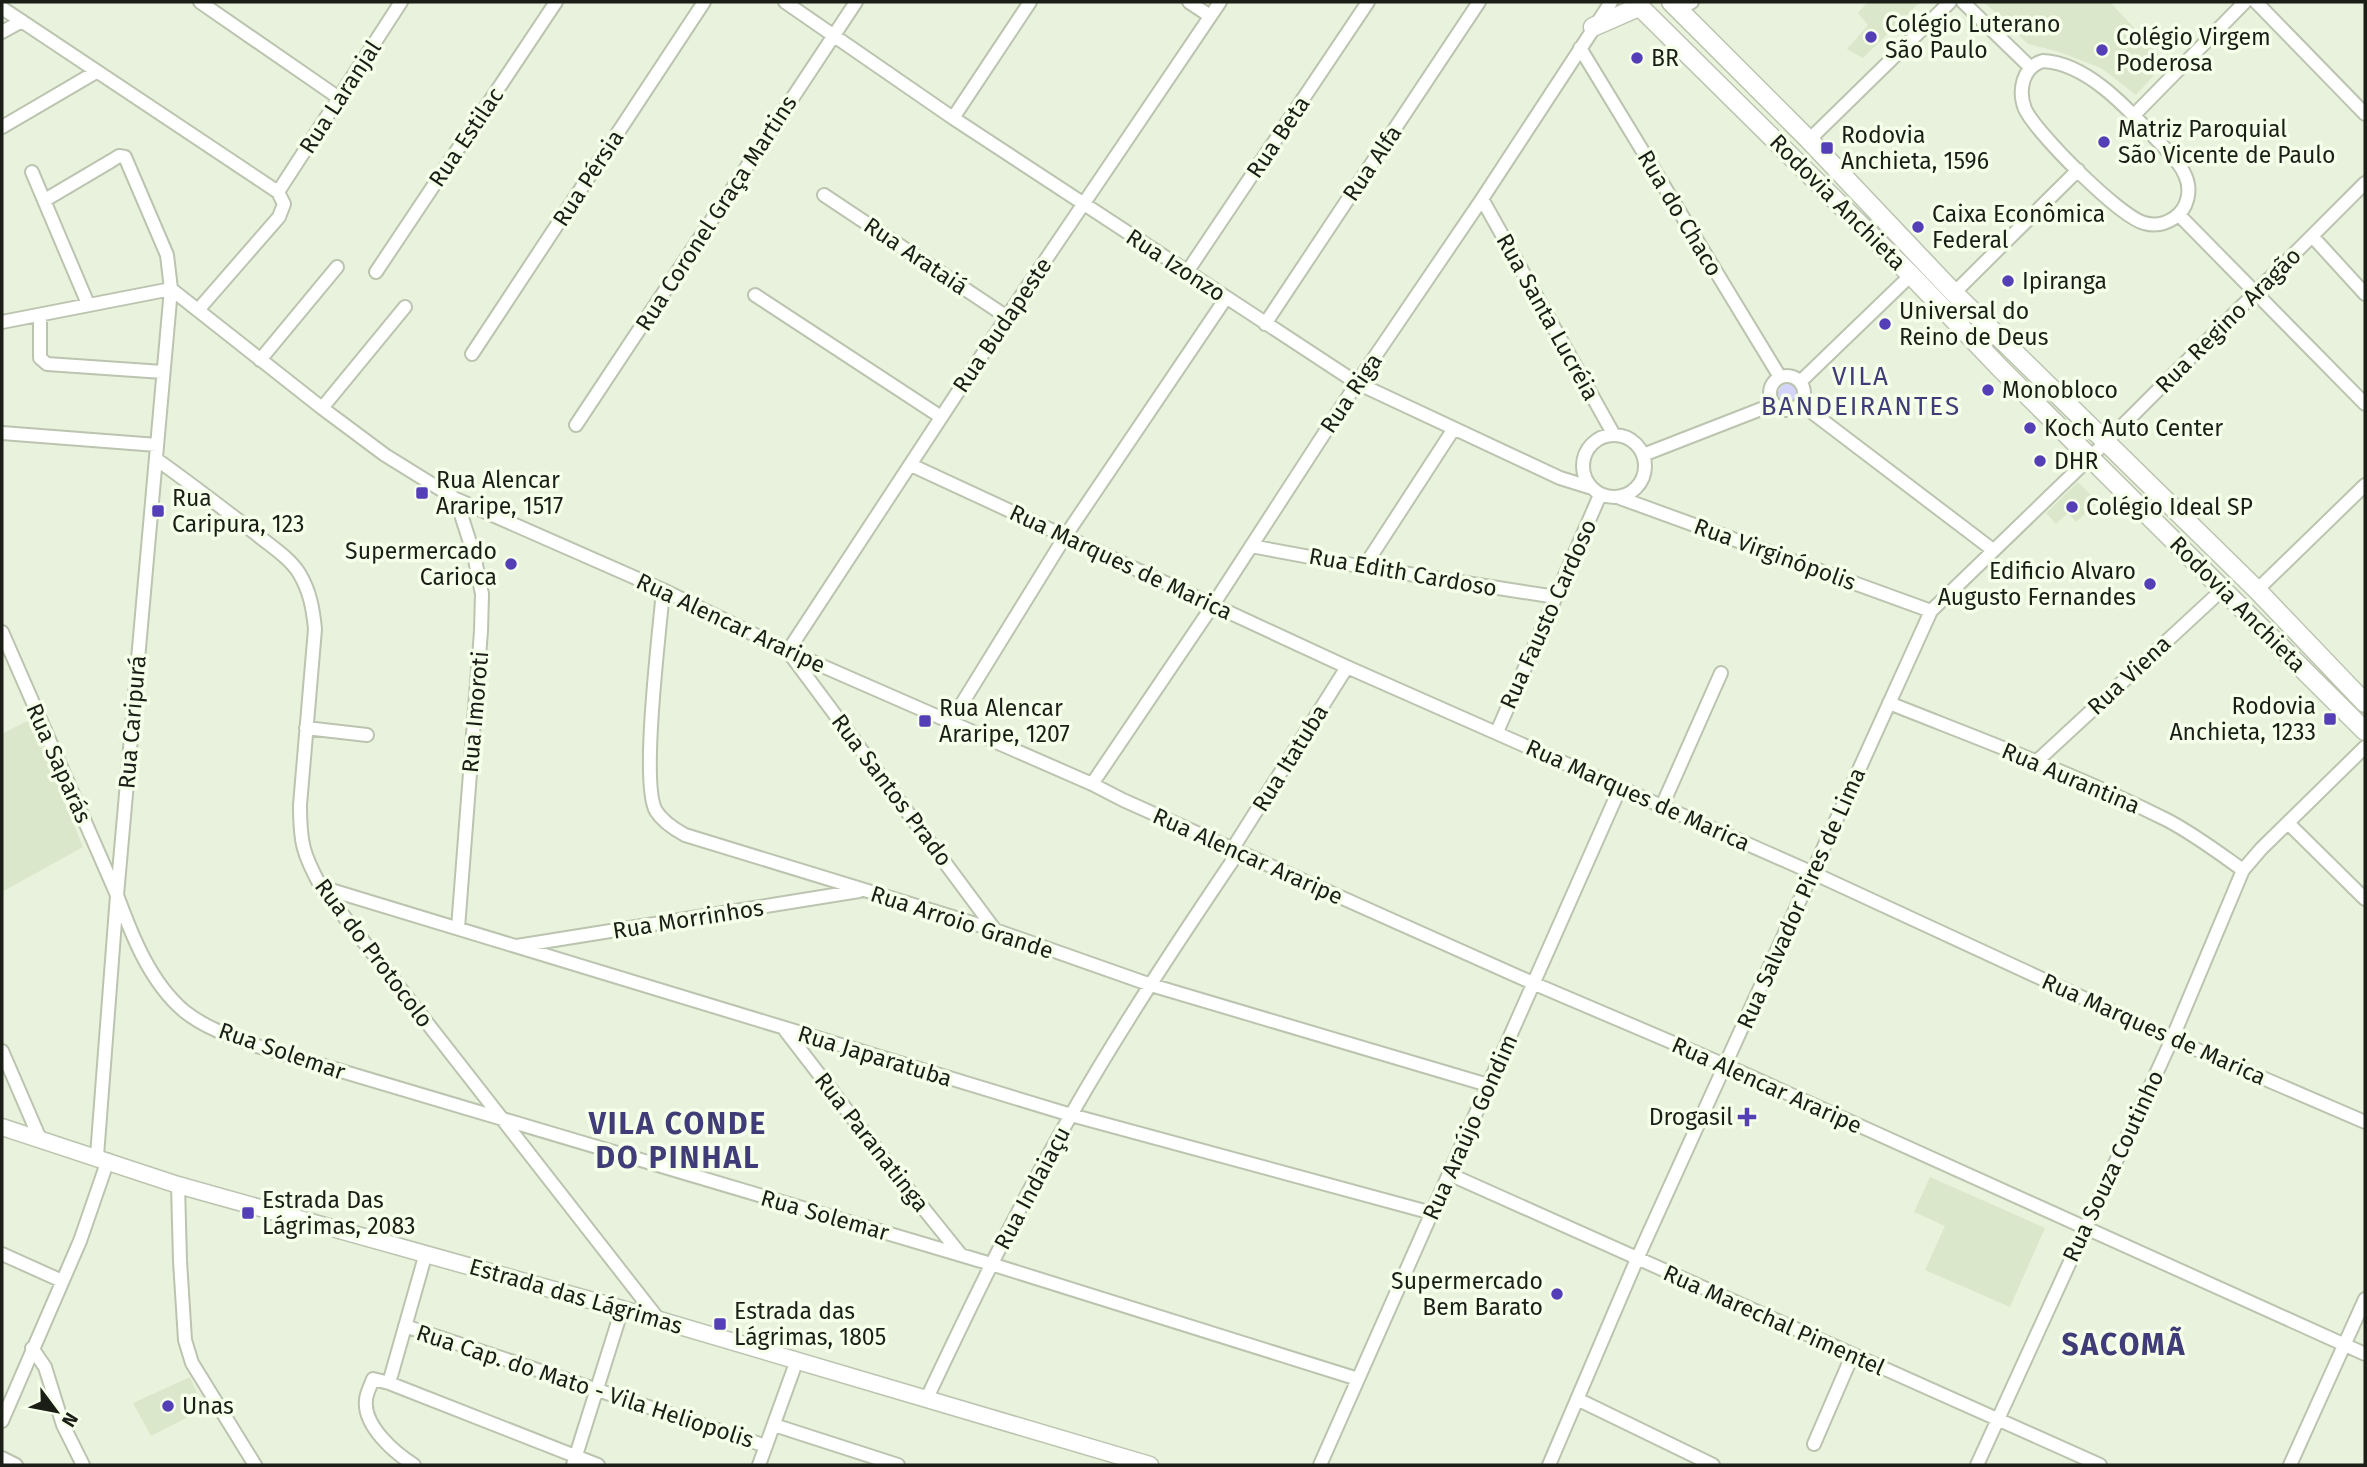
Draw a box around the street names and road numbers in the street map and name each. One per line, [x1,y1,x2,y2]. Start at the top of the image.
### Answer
street label: Rua Laranjal [293,35,387,159]
street label: Rua Estilac [423,82,509,192]
street label: Rua Coronel Graça Martins [629,90,803,336]
street label: Rua Beta [1240,91,1316,183]
street label: Rua Alfa [1336,120,1408,206]
street label: Rua Pérsia [546,125,630,231]
street label: Rodovia Anchieta [1764,128,1912,276]
street label: Rua do Chaco [1631,145,1729,281]
street label: Rua Arataiá [859,211,973,301]
street label: Rua Izonzo [1121,223,1231,307]
street label: Rua Santa Lucréia [1491,229,1605,405]
street label: Rua Regino Aragão [2149,241,2307,399]
street label: Rua Budapeste [947,252,1057,398]
street label: Rua Riga [1314,348,1388,438]
street label: Rua Marques de Marica [1005,498,1237,626]
street label: Rua Virginópolis [1690,512,1860,596]
street label: Rua Fausto Cardoso [1494,515,1602,713]
street label: Rodovia Anchieta [2164,530,2312,678]
street label: Rua Edith Cardoso [1307,542,1499,602]
street label: Rua Alencar Araripe [632,567,830,679]
street label: Rua Viena [2082,629,2176,721]
street label: Rua Imoroti [456,650,494,774]
street label: Rua Caripurá [112,654,152,790]
street label: Rua Saparás [20,699,98,827]
street label: Rua Itatuba [1246,699,1334,817]
street label: Rua Santos Prado [826,708,958,872]
street label: Rua Marques de Marica [1522,733,1754,857]
street label: Rua Aurantina [1998,736,2144,820]
street label: Rua Salvador Pires de Lima [1731,763,1871,1033]
street label: Rua Alencar Araripe [1149,801,1347,911]
street label: Rua do Protocolo [309,873,439,1033]
street label: Rua Arroio Grande [867,879,1057,965]
street label: Rua Morrinhos [610,893,766,945]
street label: Rua Marques de Marica [2038,967,2270,1091]
street label: Rua Solemar [215,1016,349,1086]
street label: Rua Japaratuba [795,1019,955,1093]
street label: Rua Araújo Gondim [1416,1030,1524,1224]
street label: Rua Alencar Araripe [1668,1030,1866,1140]
street label: Rua Souza Coutinho [2056,1066,2170,1266]
street label: Rua Paranatinga [809,1067,935,1217]
street label: Rua Indaiaçu [988,1122,1076,1254]
street label: Rua Solemar [758,1183,892,1247]
street label: Estrada das Lágrimas [466,1252,686,1340]
street label: Rua Marechal Pimentel [1659,1259,1889,1382]
street label: Rua Cap. do Mato - Vila Heliopolis [413,1318,757,1454]

